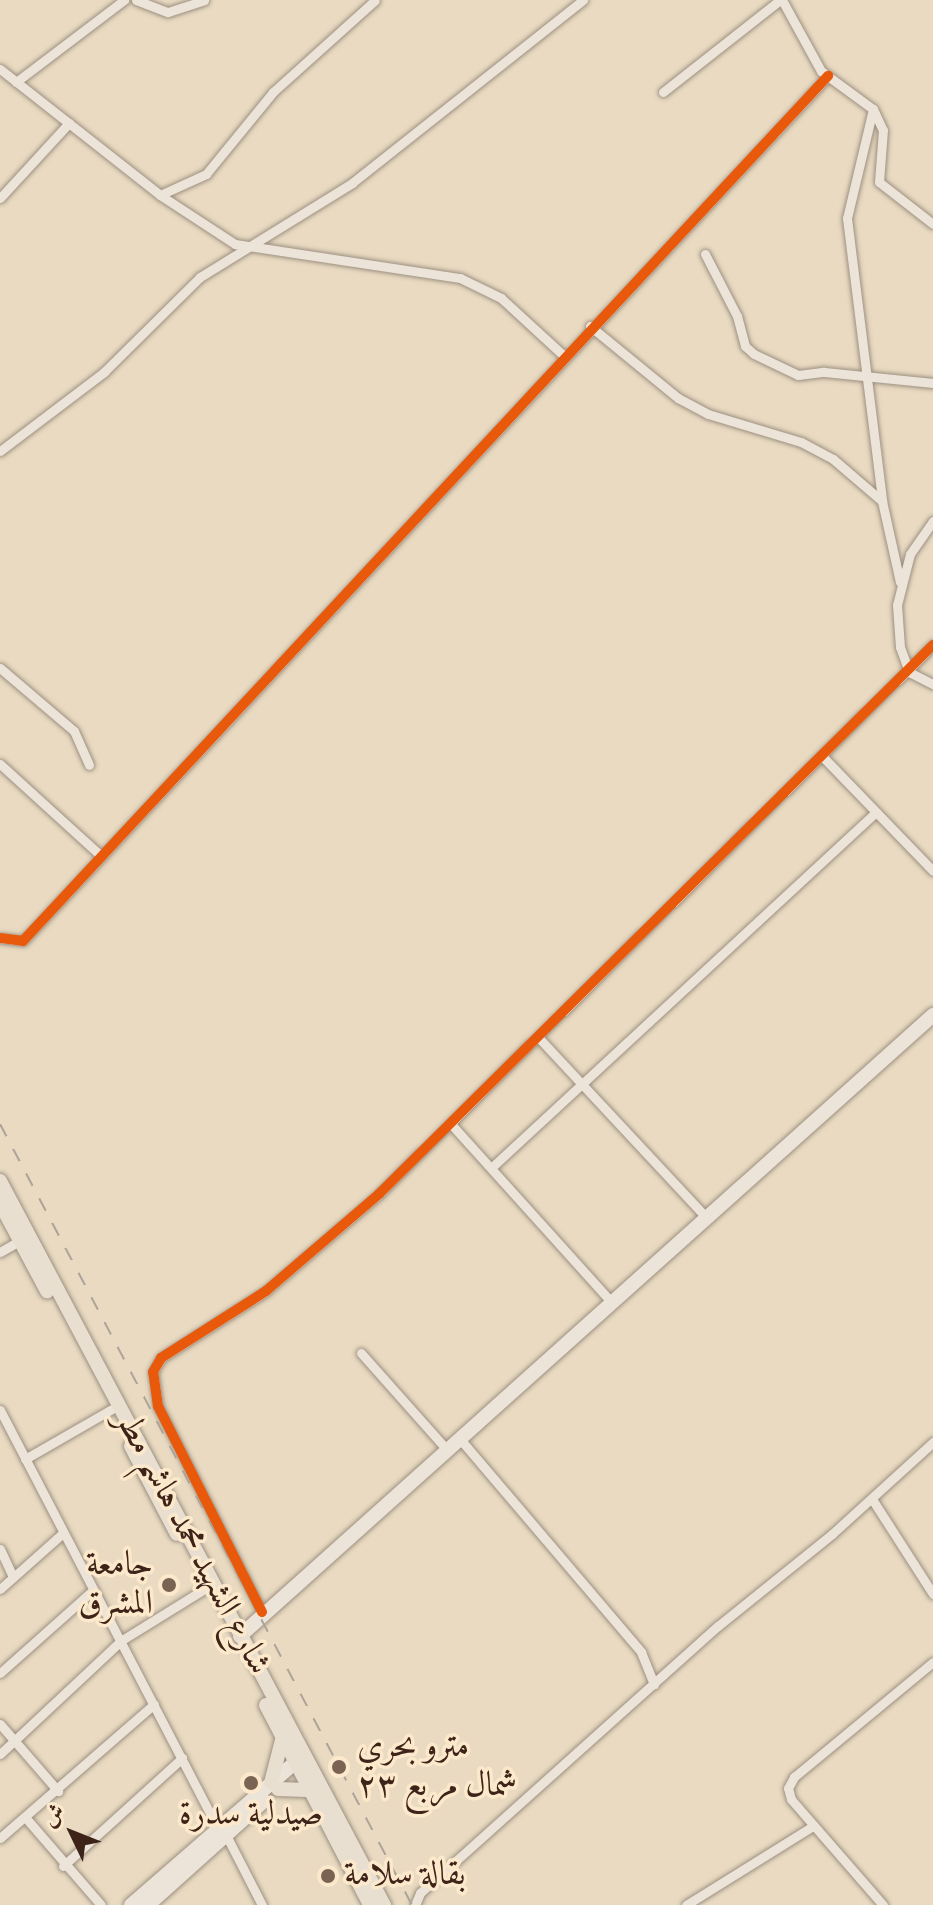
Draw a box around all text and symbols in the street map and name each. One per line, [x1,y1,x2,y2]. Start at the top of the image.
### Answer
street label: شارع الشهيد محمد هاشم مطر [105,1404,279,1682]
place label: جامعة المشرق [78,1545,153,1624]
marker: جامعة المشرق [160,1576,178,1594]
place label: مترو بحري شمال مربع ٢٣ [357,1727,517,1806]
marker: مترو بحري شمال مربع ٢٣ [328,1756,350,1778]
marker: صيدلية سدرة [242,1774,260,1792]
north arrow [32,1793,112,1873]
place label: صيدلية سدرة [179,1796,323,1836]
text: ش [35,1798,74,1836]
place label: بقالة سلامة [344,1856,466,1896]
marker: بقالة سلامة [319,1867,337,1885]

